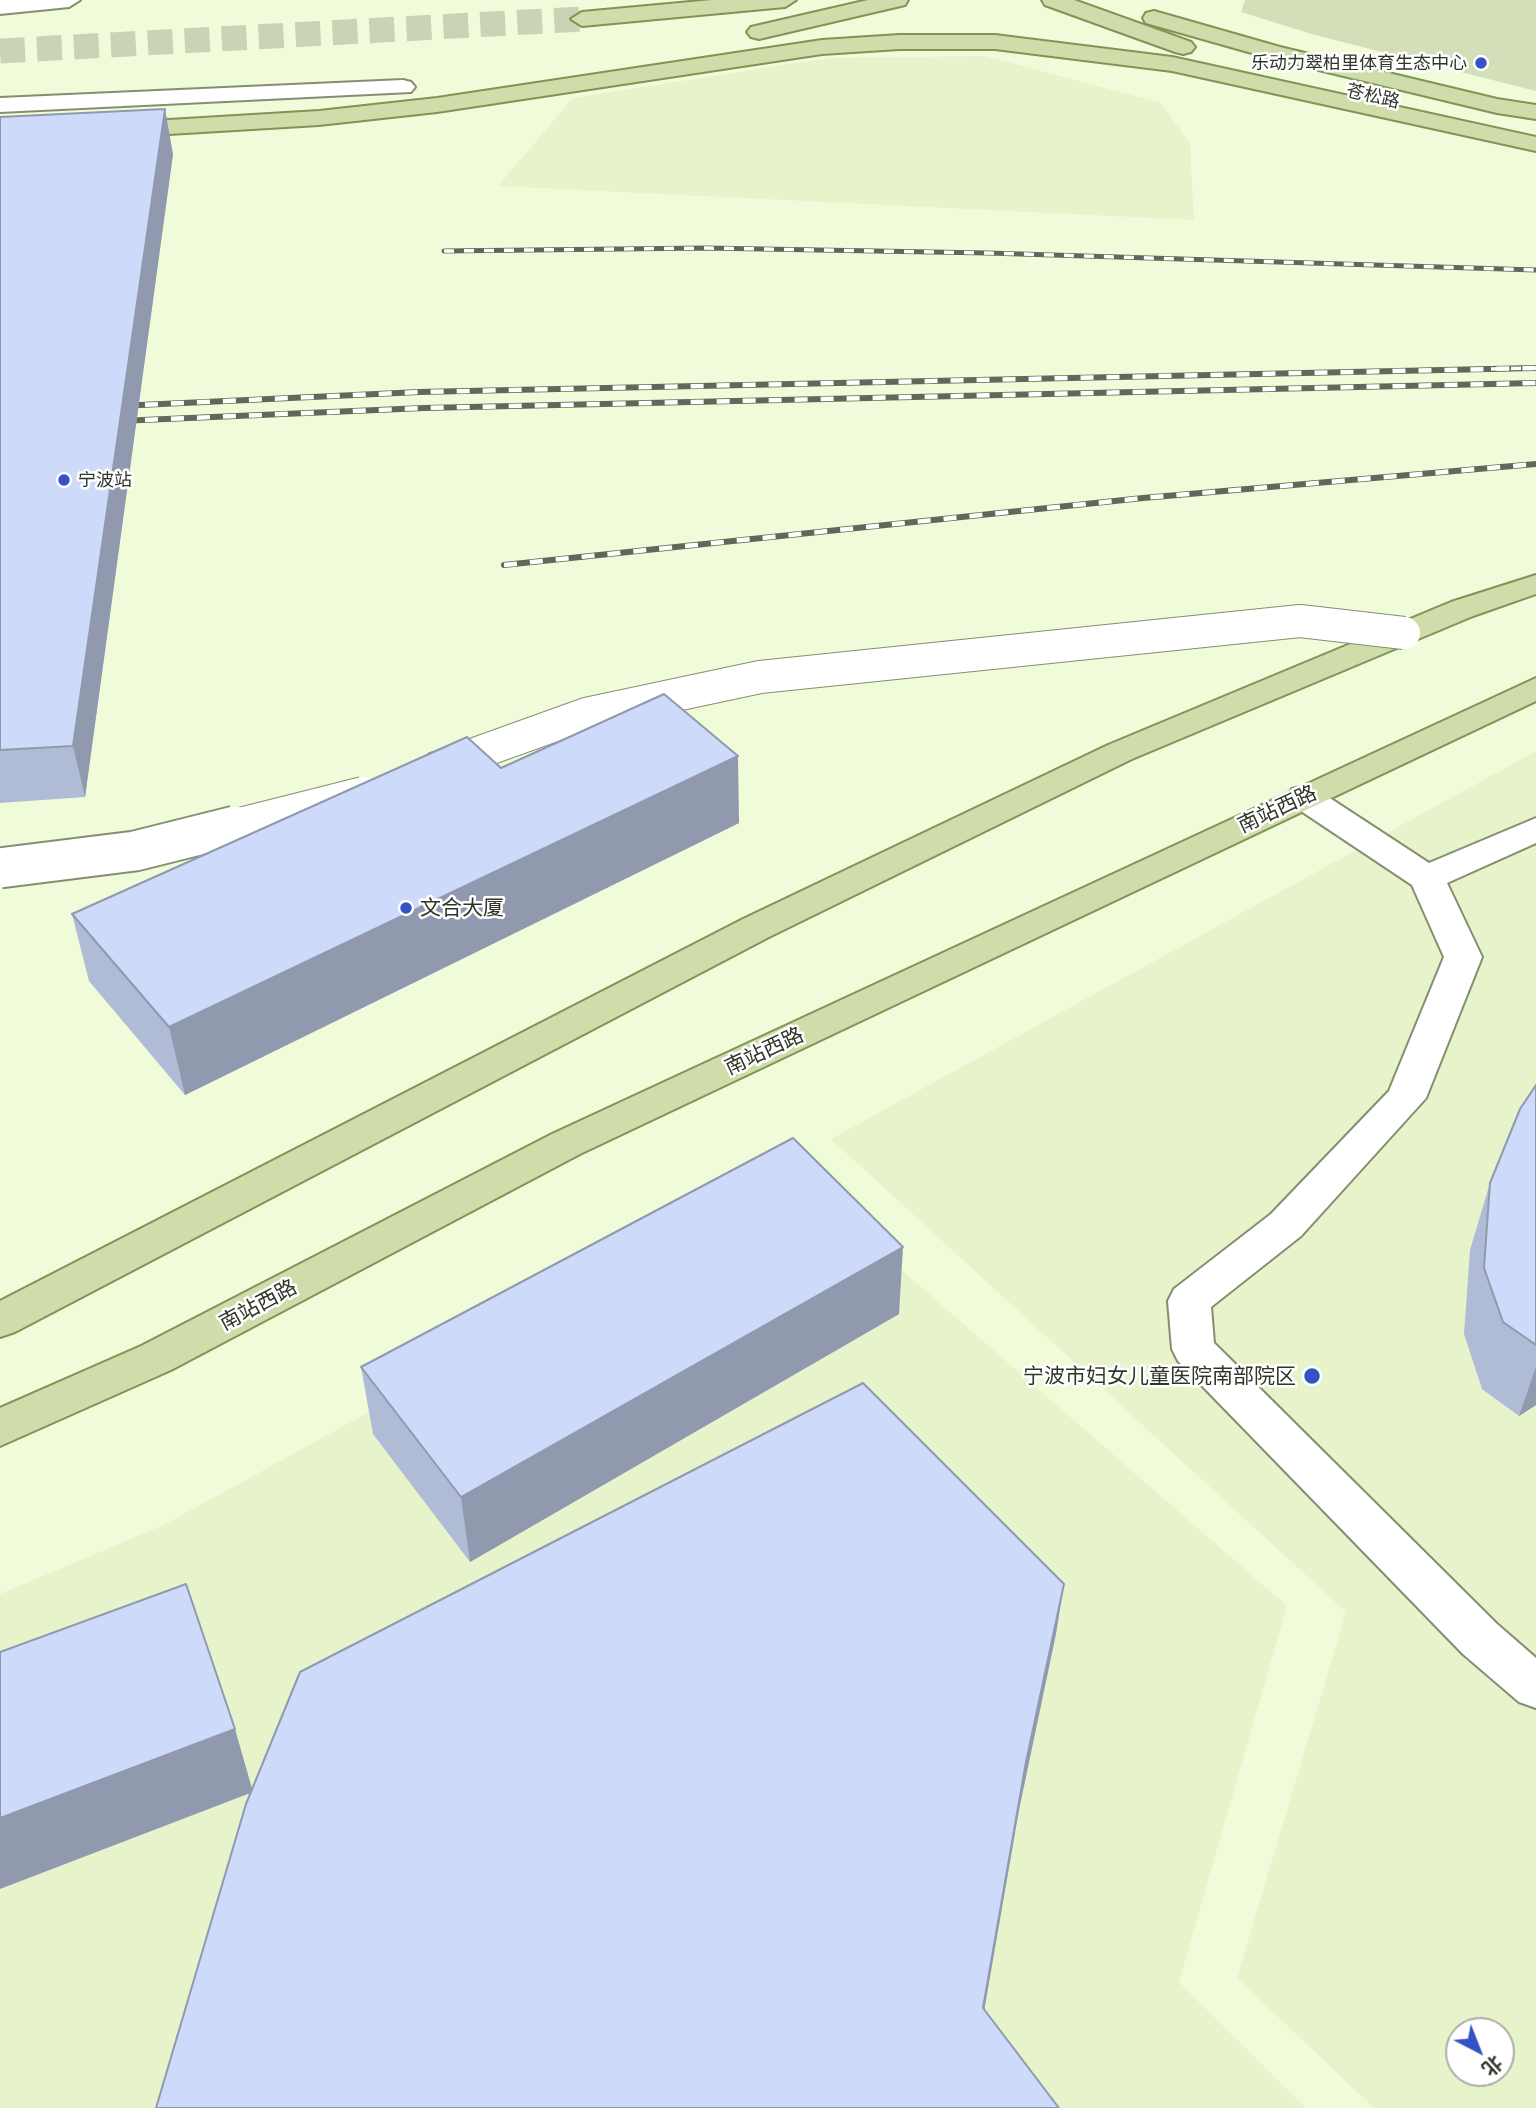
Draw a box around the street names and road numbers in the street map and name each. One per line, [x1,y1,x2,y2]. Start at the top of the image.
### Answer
street label: 苍松路 [1344,79,1402,113]
street label: 南站西路 [1234,780,1320,838]
street label: 南站西路 [721,1022,807,1080]
street label: 南站西路 [215,1274,301,1336]

